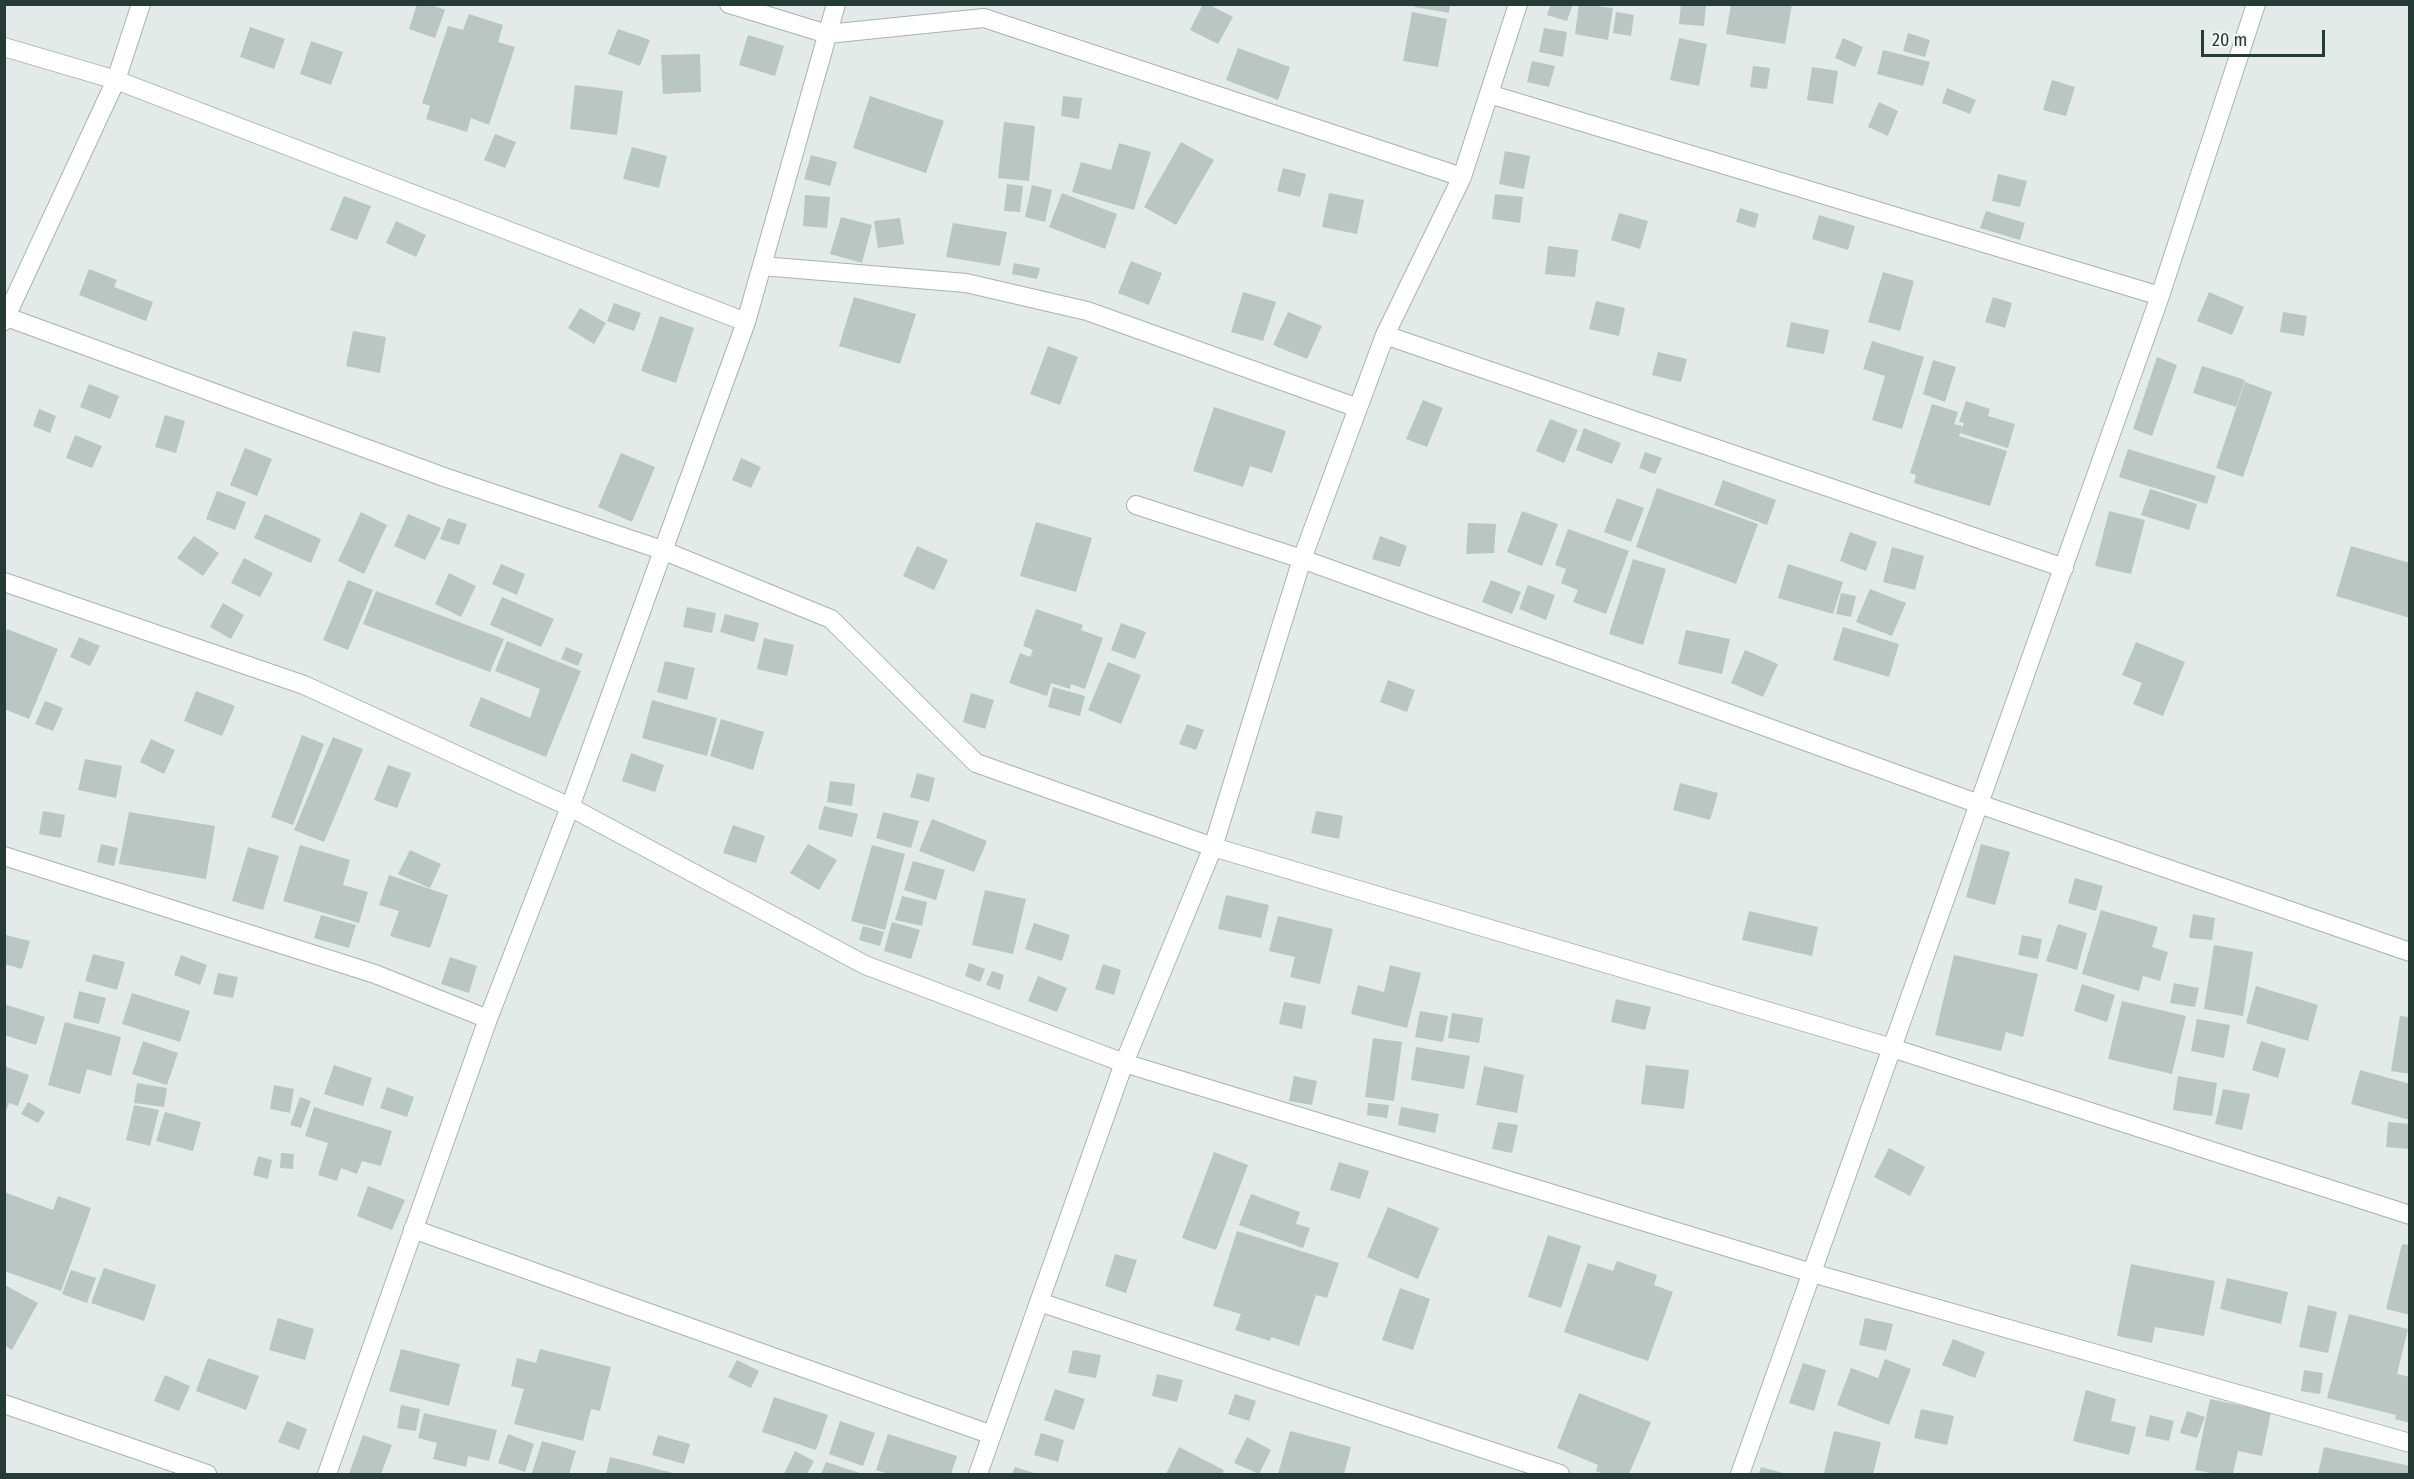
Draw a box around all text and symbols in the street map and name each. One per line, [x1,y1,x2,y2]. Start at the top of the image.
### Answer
scale bar [2204,18,2328,56]
text: 20 m [2212,29,2247,51]

